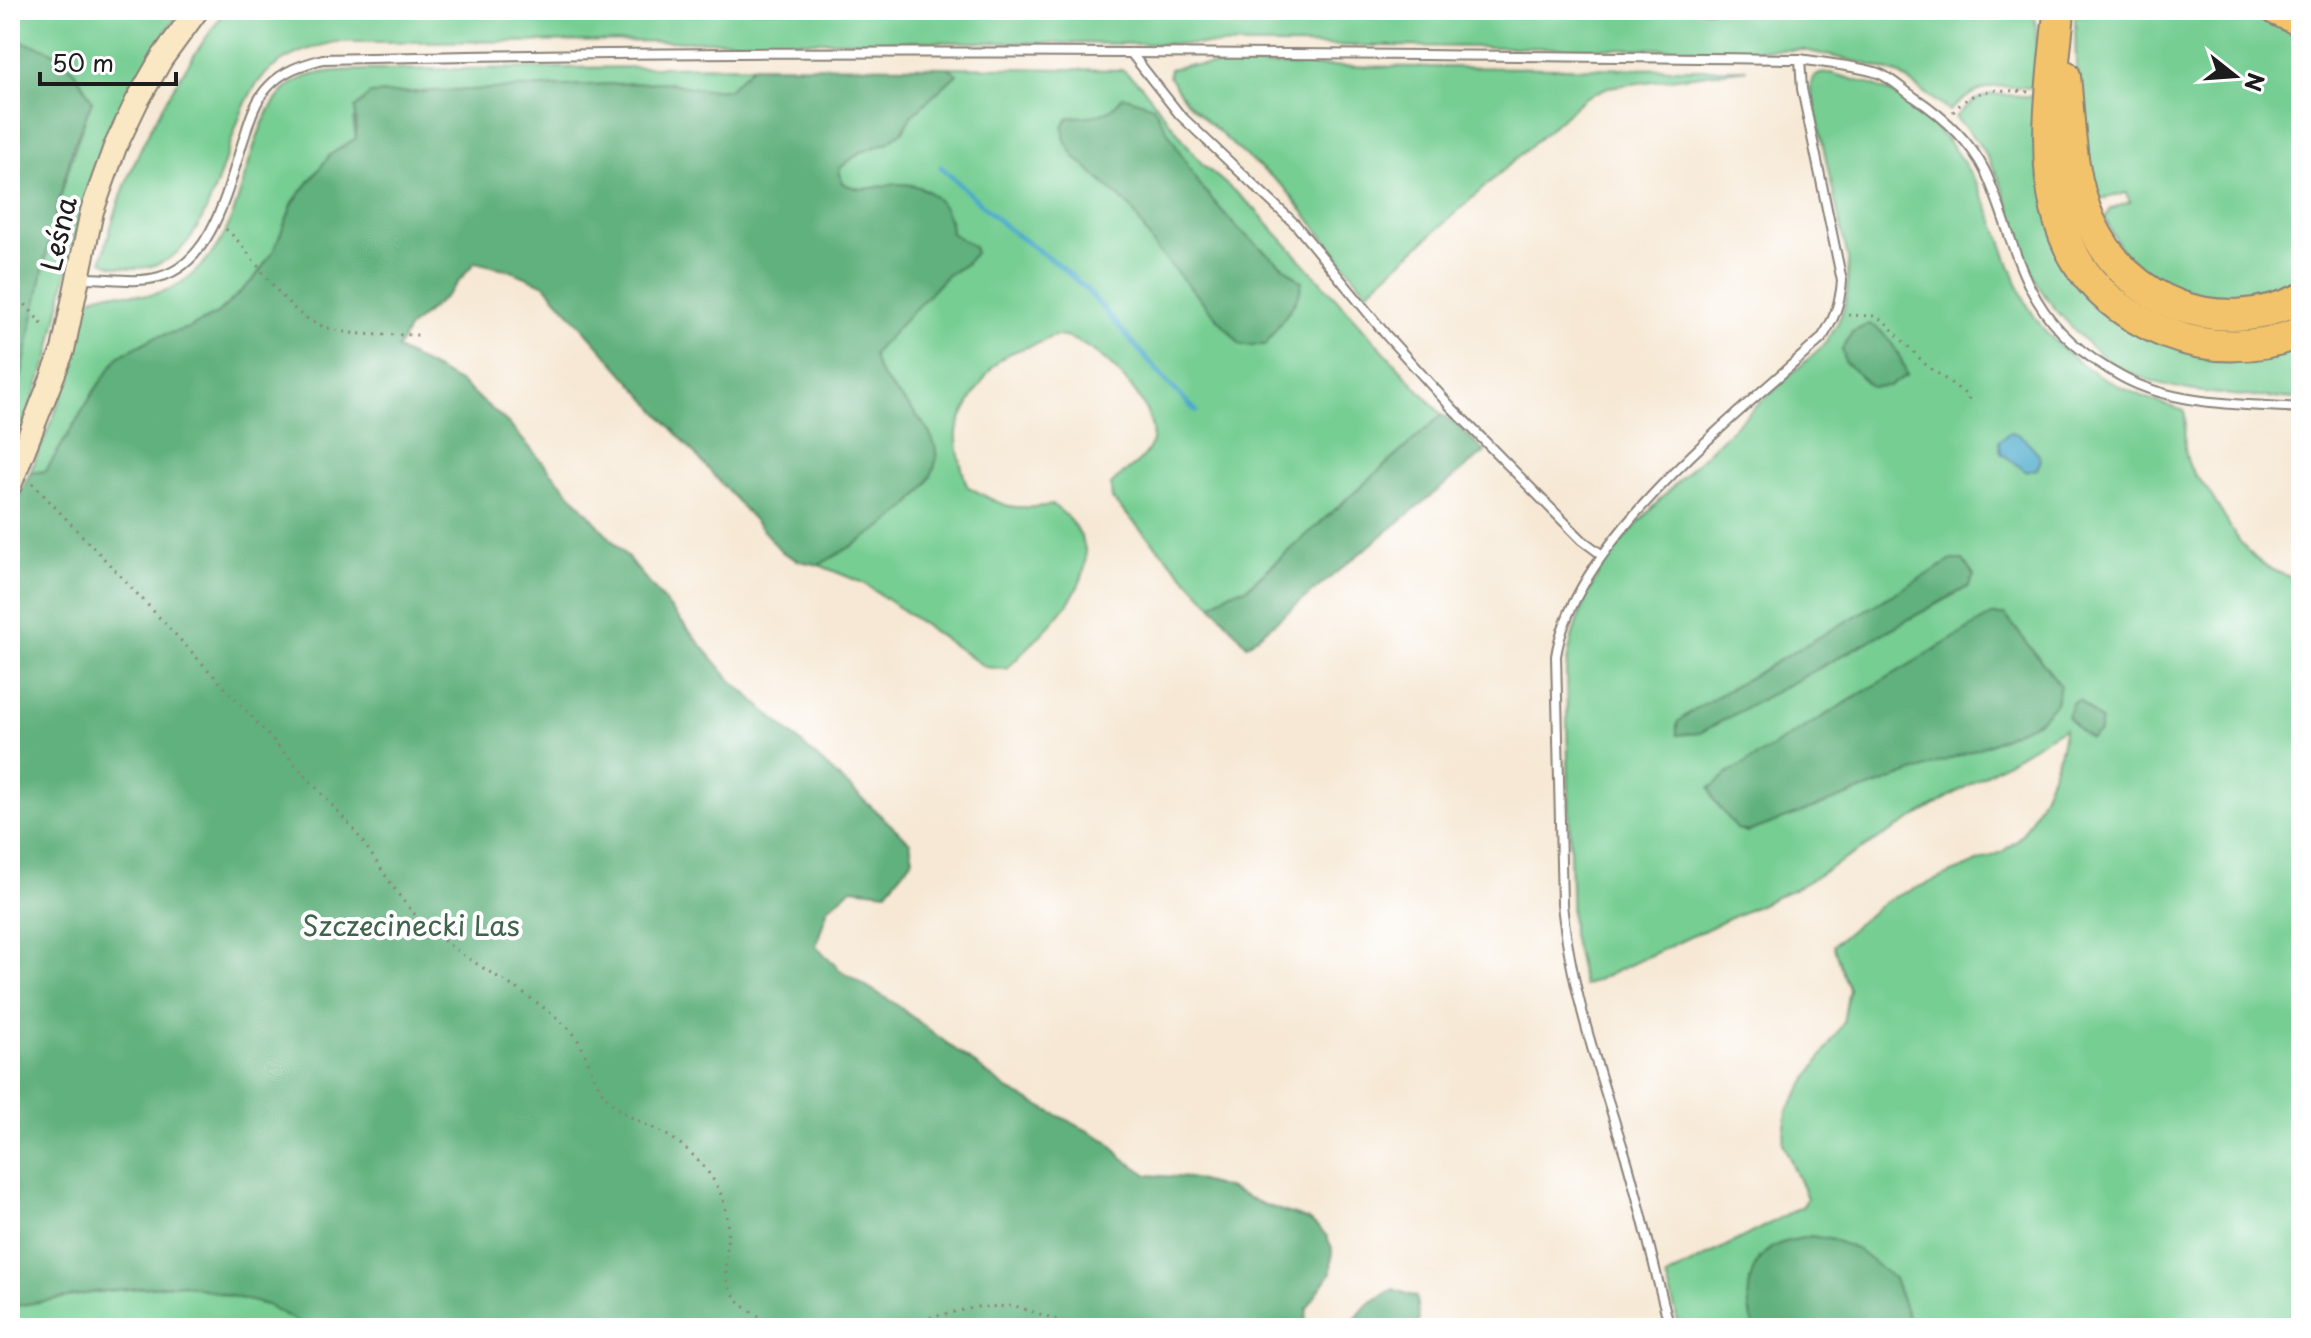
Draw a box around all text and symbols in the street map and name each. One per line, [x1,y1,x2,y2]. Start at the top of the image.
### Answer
scale bar [40,36,176,86]
north arrow [2195,36,2275,116]
text: 50 m [52,44,114,80]
text: N [2237,69,2274,95]
street label: Leśna [28,191,87,275]
park label: Szczecinecki Las [302,903,520,946]

